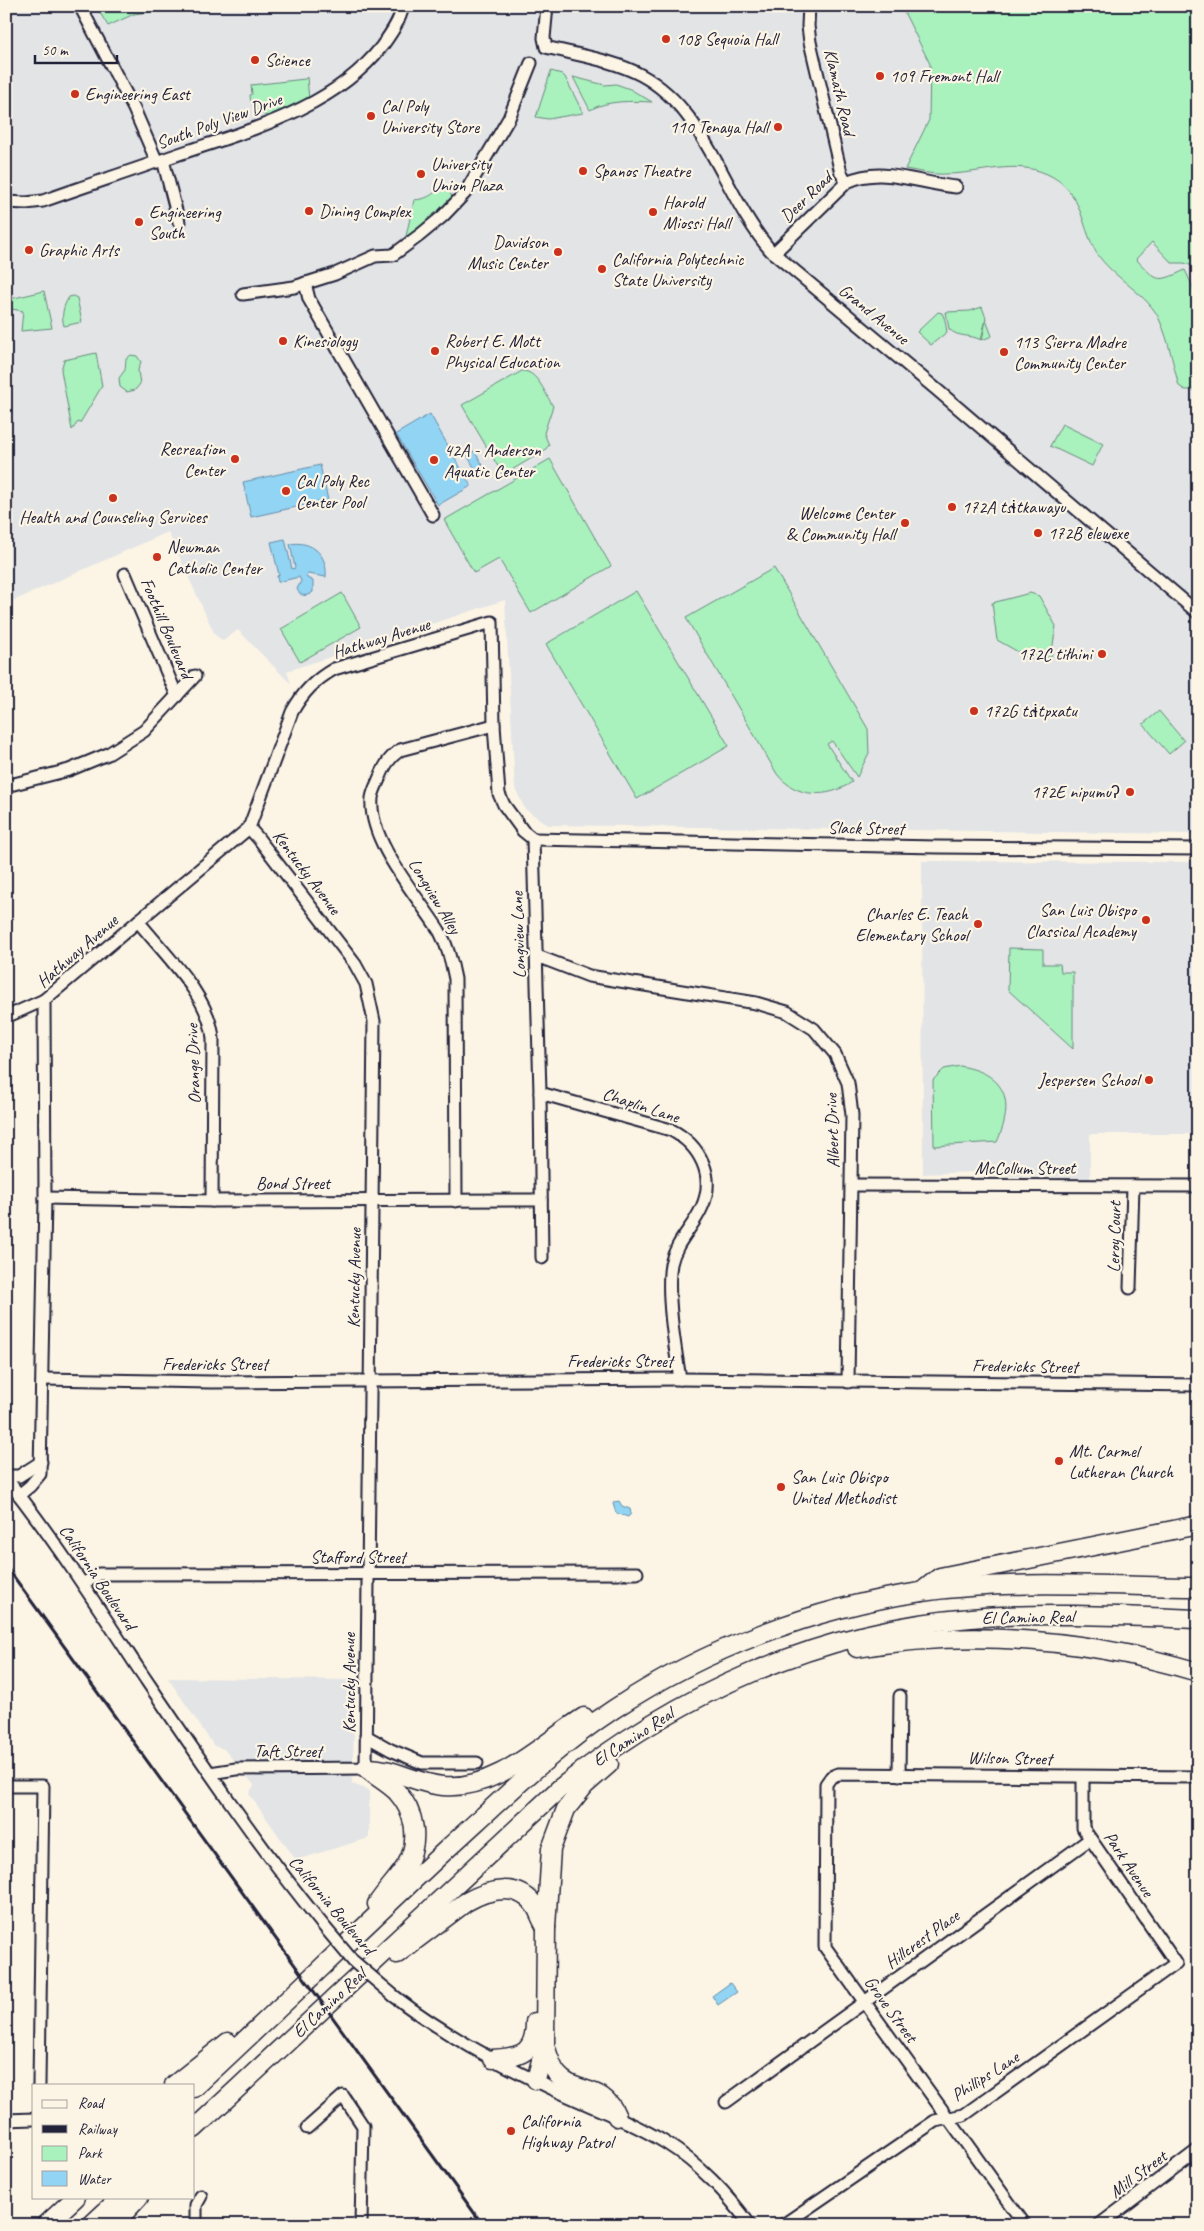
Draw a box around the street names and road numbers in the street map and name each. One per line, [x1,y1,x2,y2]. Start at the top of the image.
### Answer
street label: Klamath Road [819,47,861,140]
street label: South Poly View Drive [153,88,286,154]
street label: Deer Road [776,165,839,227]
street label: Grand Avenue [834,279,914,350]
street label: Foothill Boulevard [136,574,199,684]
street label: Hathway Avenue [330,612,433,663]
street label: Slack Street [828,816,907,840]
street label: Kentucky Avenue [268,825,347,919]
street label: Longview Alley [404,854,467,939]
street label: Longview Lane [505,890,531,979]
street label: Hathway Avenue [32,909,123,992]
street label: Orange Drive [181,1022,205,1104]
street label: Chaplin Lane [600,1082,683,1128]
street label: Albert Drive [820,1092,844,1169]
street label: McCollum Street [975,1157,1077,1179]
street label: Bond Street [256,1172,332,1194]
street label: Leroy Court [1102,1199,1126,1273]
street label: Kentucky Avenue [342,1227,366,1328]
street label: Fredericks Street [567,1350,676,1372]
street label: Fredericks Street [162,1353,271,1375]
street label: Fredericks Street [972,1354,1081,1378]
street label: California Boulevard [55,1520,143,1636]
street label: Stafford Street [310,1546,409,1568]
street label: El Camino Real [982,1605,1077,1629]
street label: Kentucky Avenue [338,1632,360,1733]
street label: El Camino Real [588,1701,680,1771]
street label: Taft Street [254,1740,325,1762]
street label: Wilson Street [968,1746,1055,1770]
street label: Park Avenue [1099,1827,1160,1902]
street label: California Boulevard [284,1851,382,1961]
street label: Hillcrest Place [881,1904,964,1973]
street label: El Camino Real [288,1962,372,2042]
street label: Grove Street [860,1972,924,2048]
street label: Phillips Lane [947,2045,1024,2106]
street label: Mill Street [1105,2144,1173,2203]

